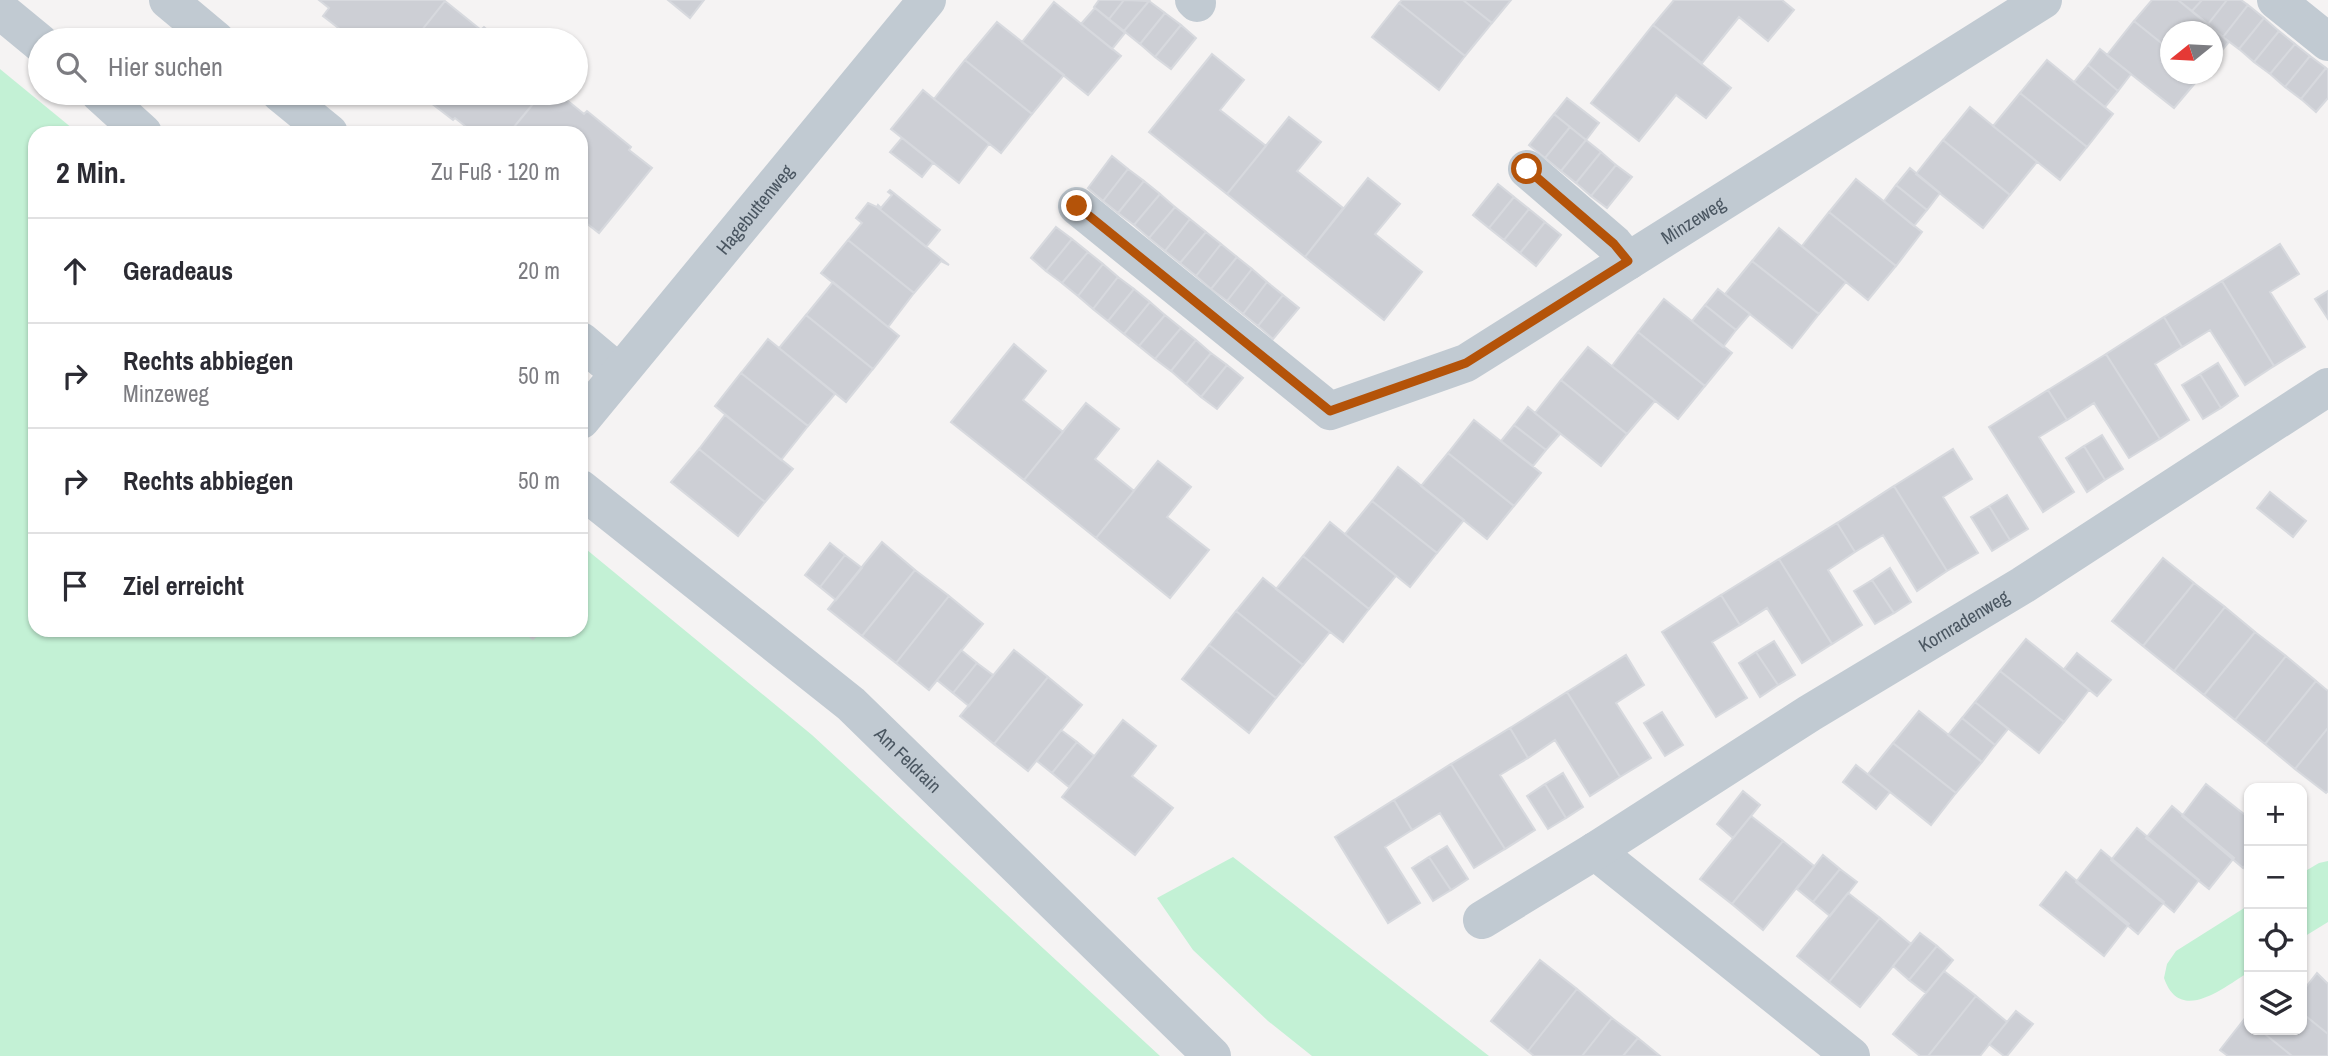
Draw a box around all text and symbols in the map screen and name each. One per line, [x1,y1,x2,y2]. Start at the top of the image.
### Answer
north arrow [2160,21,2223,84]
search box [28,28,588,105]
icon: search [52,48,90,86]
text: Hier suchen [108,49,223,84]
text: 2 Min. [56,152,126,192]
route start [1511,153,1542,184]
text: Zu Fuß · 120 m [431,156,560,187]
street label: Hagebuttenweg [710,159,800,260]
route end [1061,190,1092,221]
street label: Minzeweg [1656,190,1730,250]
icon: ahead [56,252,94,290]
text: Geradeaus [123,253,233,288]
text: 20 m [518,255,560,286]
text: Rechts abbiegen [123,343,294,378]
icon: right [56,357,94,395]
text: 50 m [518,360,560,391]
text: Minzeweg [123,378,209,409]
icon: right [56,462,94,500]
text: Rechts abbiegen [123,463,294,498]
text: 50 m [518,465,560,496]
icon: arrive [56,567,94,605]
text: Ziel erreicht [123,568,244,603]
street label: Kornradenweg [1913,583,2014,658]
street label: Am Feldrain [868,720,947,798]
map controls [2244,783,2307,1035]
button: + [2244,783,2307,846]
button: − [2244,846,2307,909]
button: locate [2244,909,2307,972]
button: layers [2244,972,2307,1035]

